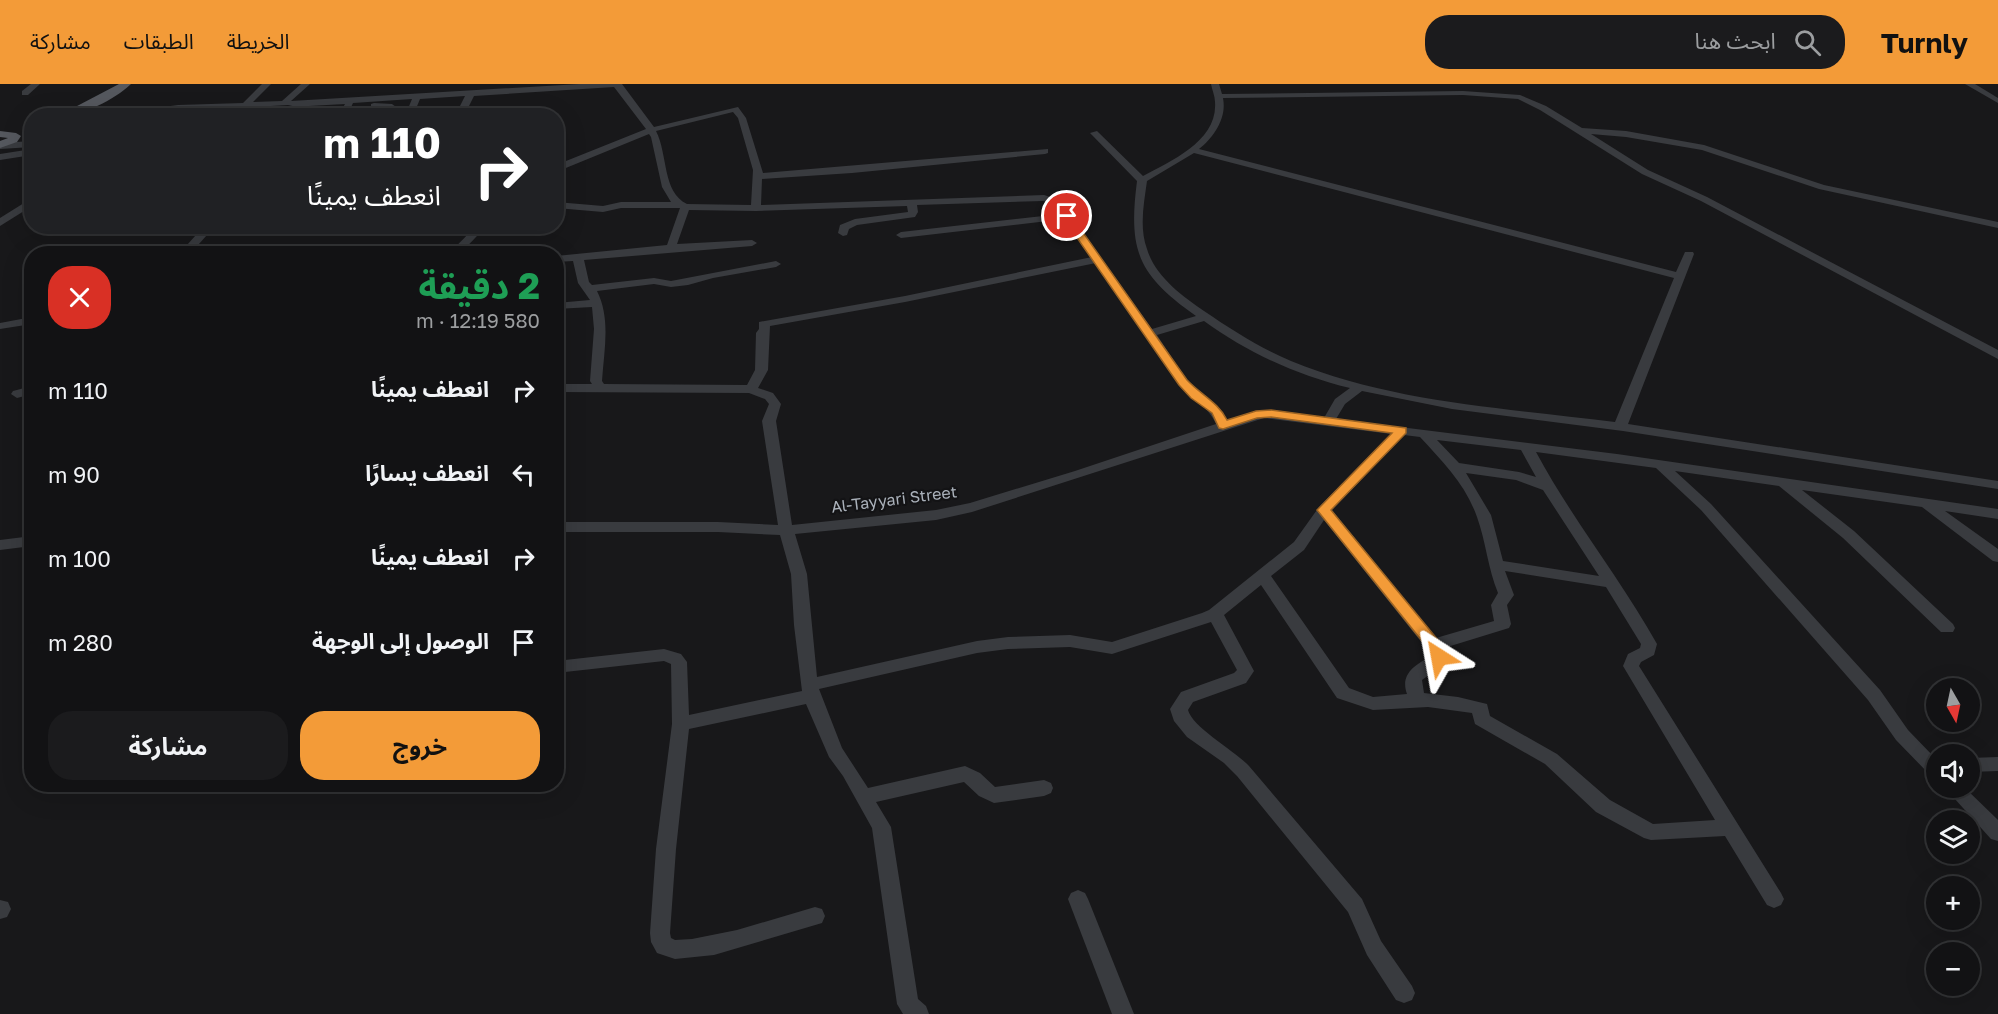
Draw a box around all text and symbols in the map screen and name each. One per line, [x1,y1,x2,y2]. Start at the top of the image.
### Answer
search box [1425,15,1845,69]
icon: search [1791,26,1824,59]
text: Turnly [1881,26,1968,59]
text: ابحث هنا [1694,27,1776,54]
text: مشاركة [30,28,91,54]
text: الطبقات [124,28,194,54]
text: الخريطة [227,28,290,54]
text: 110 m [323,117,441,167]
icon: right [462,132,540,210]
text: انعطف يمينًا [307,179,441,211]
pin [1041,190,1092,241]
icon: arrive [1050,199,1083,232]
text: 2 دقيقة [418,264,540,307]
button: close [48,266,111,329]
text: 580 m · 12:19 [416,308,540,332]
icon: right [507,374,540,407]
text: انعطف يمينًا [371,375,489,402]
text: 110 m [48,377,108,404]
icon: left [507,458,540,491]
text: انعطف يسارًا [365,459,489,486]
text: 90 m [48,461,100,488]
street label: Al-Tayyari Street [830,481,958,517]
icon: right [507,542,540,575]
text: انعطف يمينًا [371,543,489,570]
text: 100 m [48,545,111,572]
position arrow [1407,625,1471,689]
icon: arrive [507,626,540,659]
text: الوصول إلى الوجهة [312,627,489,654]
text: 280 m [48,629,113,656]
north arrow [1926,678,1980,732]
map controls [1926,678,1980,996]
button: مشاركة [48,711,288,780]
button: خروج [300,711,540,780]
button: sound [1926,744,1980,798]
button: layers [1926,810,1980,864]
button: + [1926,876,1980,930]
button: − [1926,942,1980,996]

